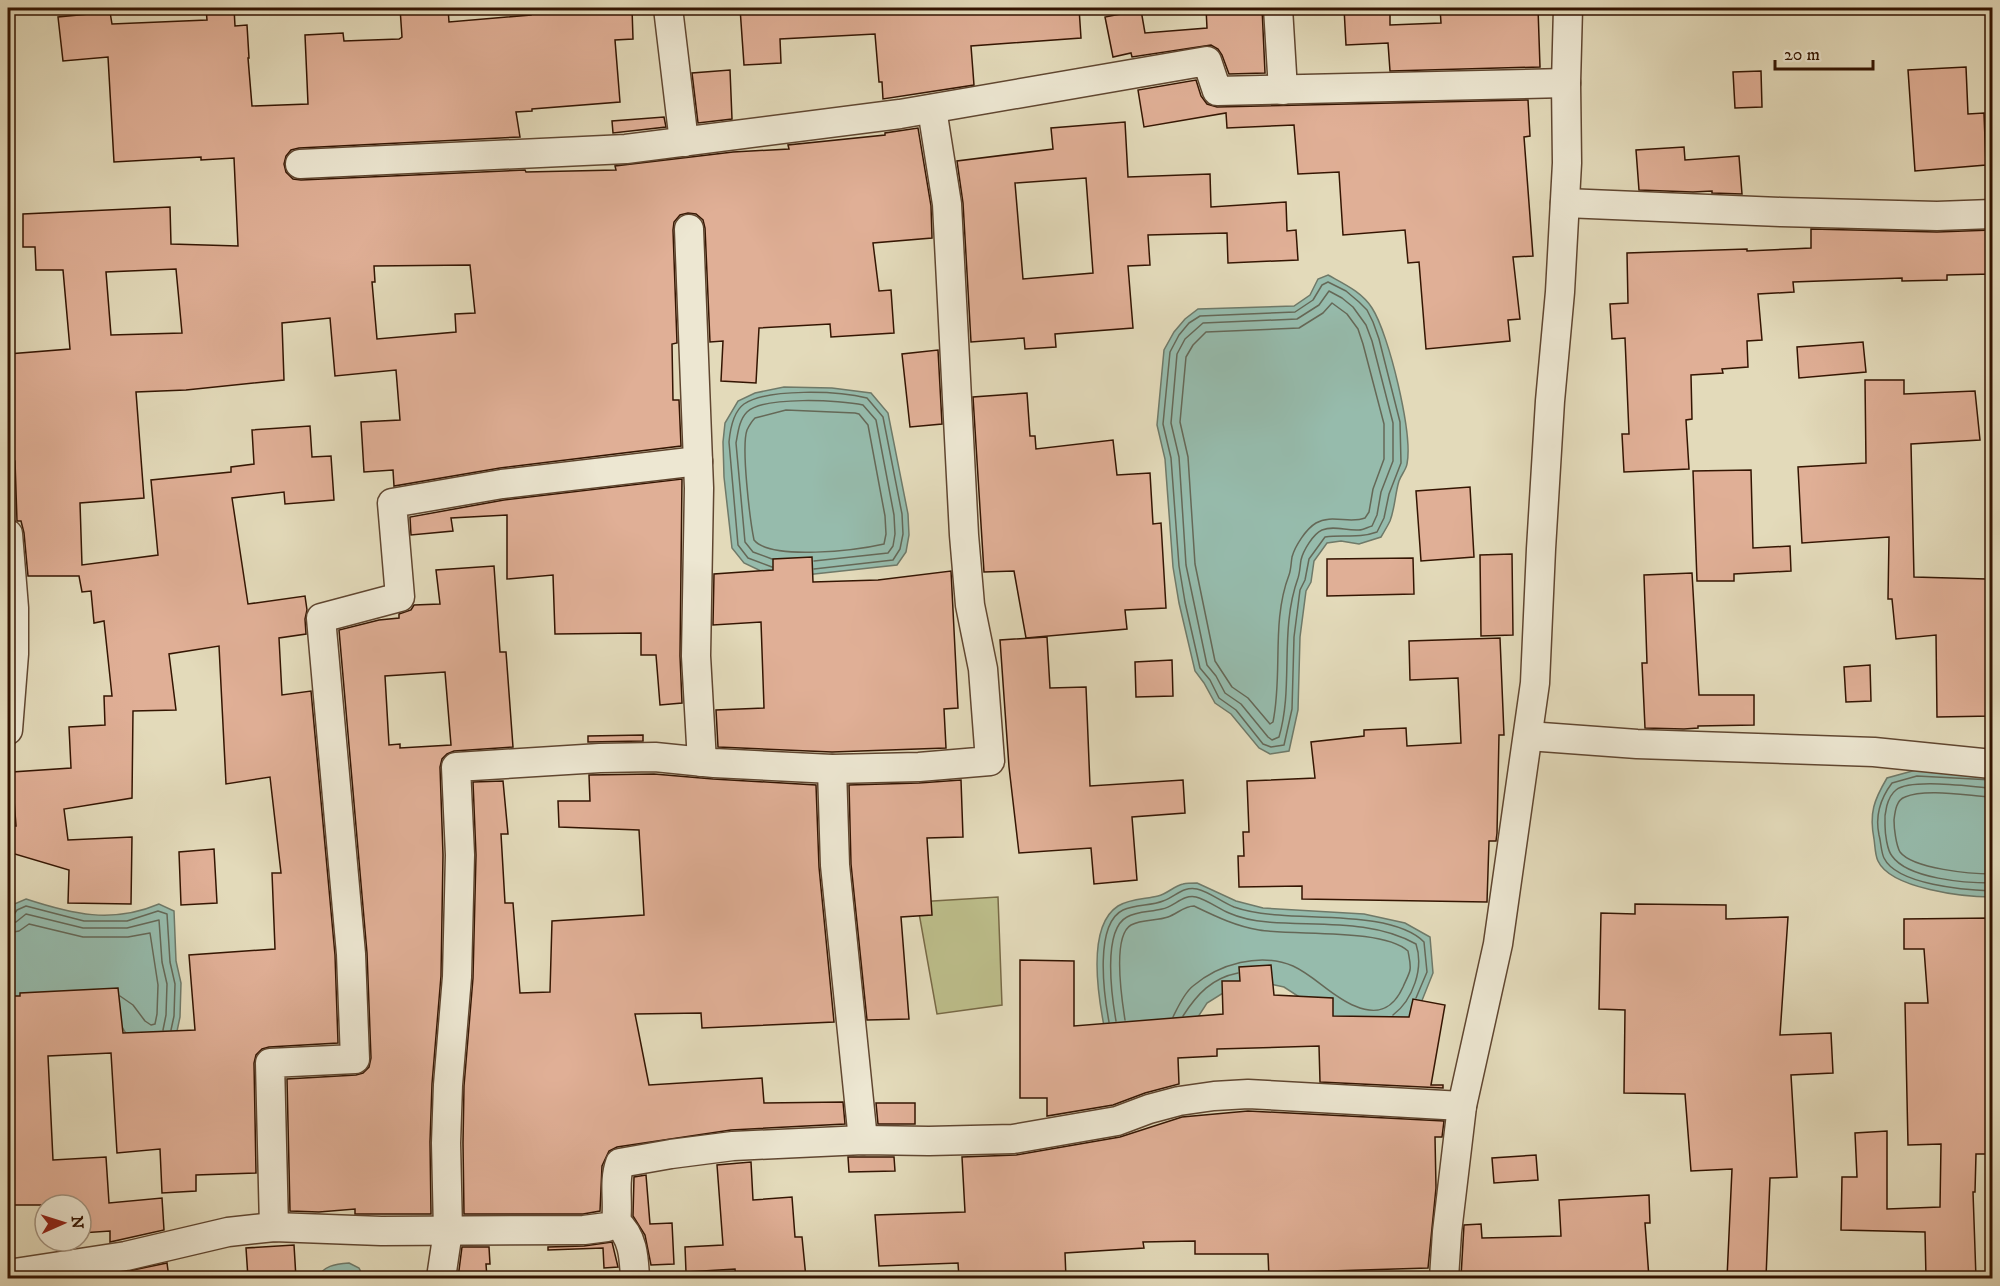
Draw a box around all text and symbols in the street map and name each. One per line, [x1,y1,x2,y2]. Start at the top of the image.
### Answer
scale bar [1775,33,1872,71]
text: 20 m [1784,44,1820,66]
north arrow [33,1193,93,1253]
text: N [67,1215,87,1229]

